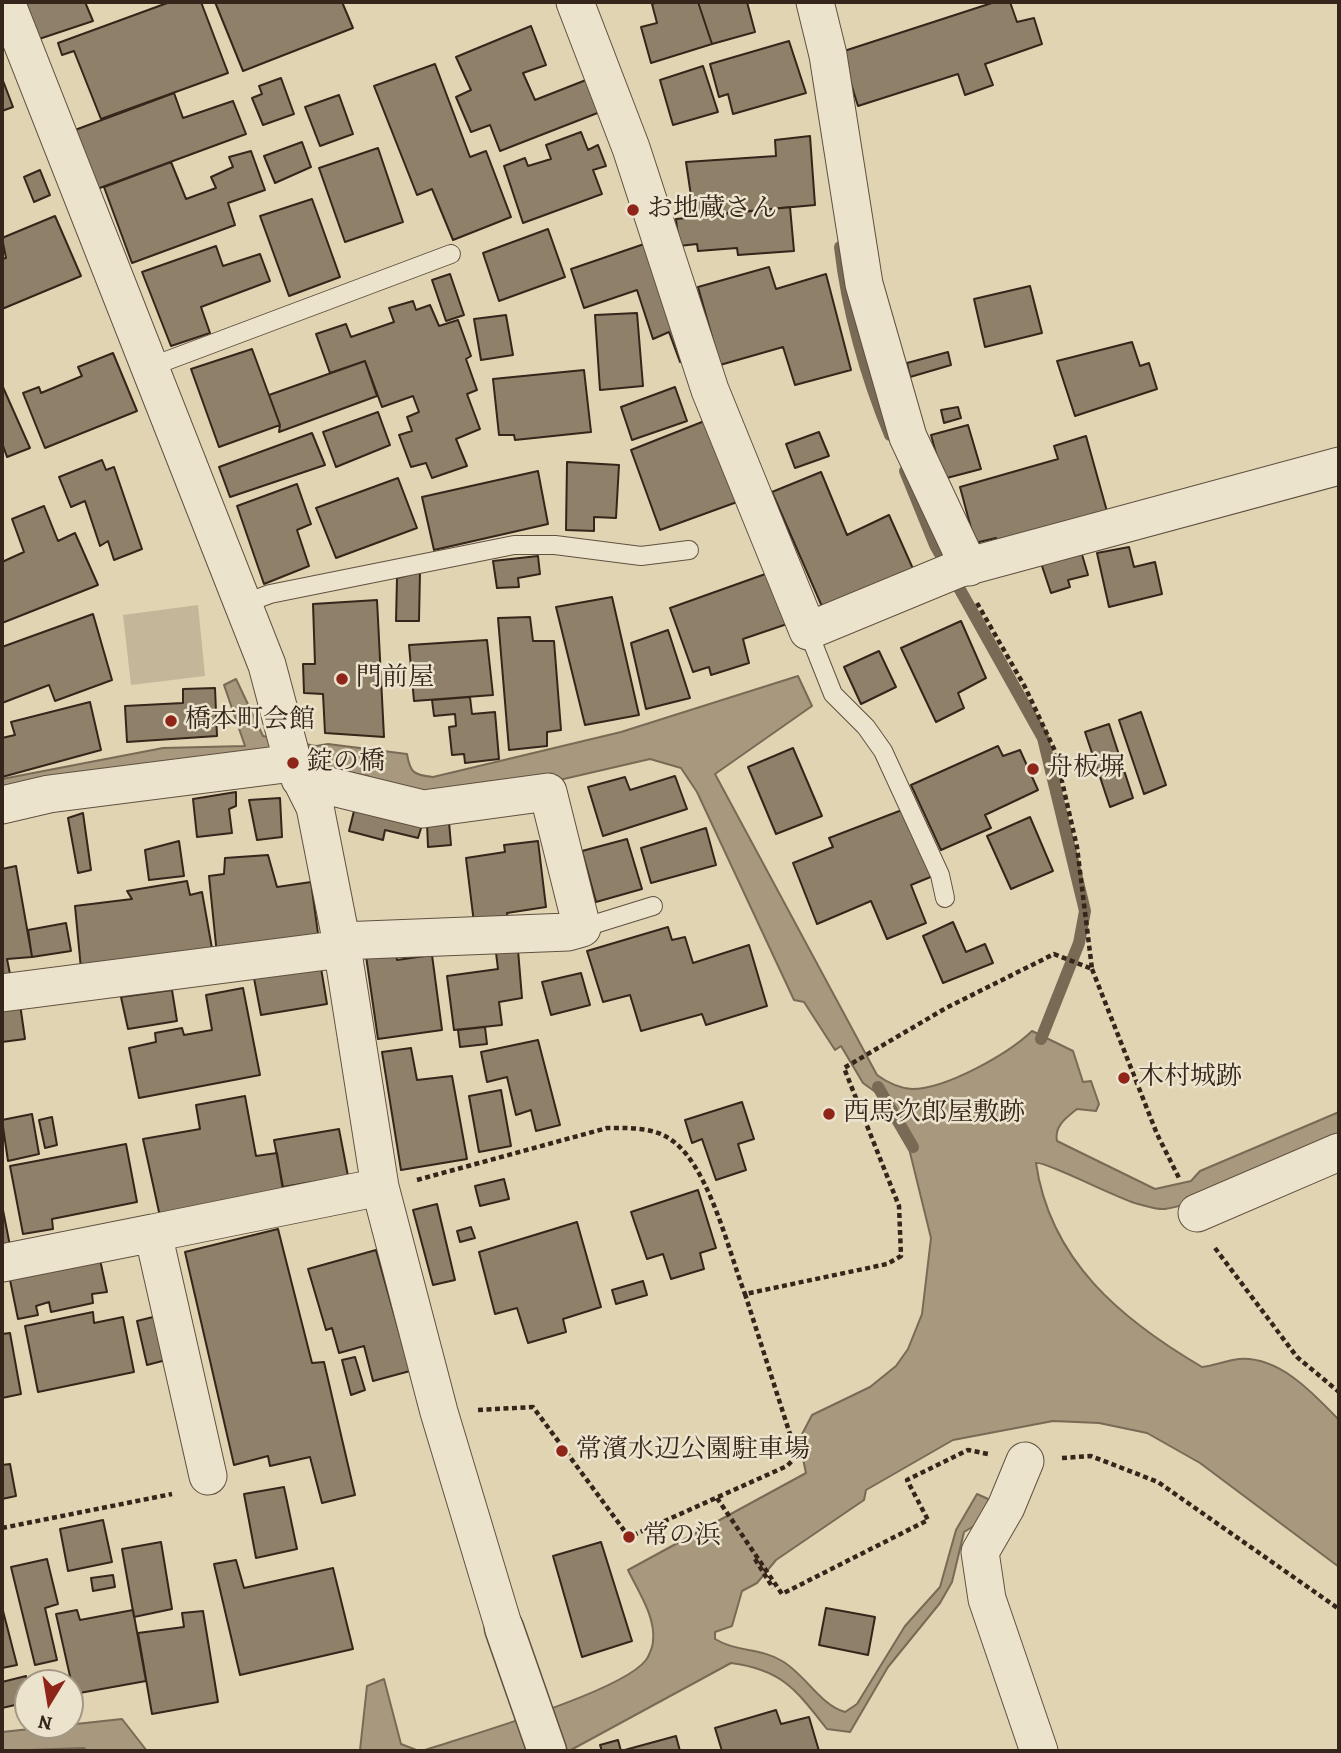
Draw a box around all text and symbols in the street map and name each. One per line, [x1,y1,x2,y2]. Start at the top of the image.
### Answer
place label: お地蔵さん [647,194,777,226]
marker: お地蔵さん [625,202,641,218]
place label: 門前屋 [356,663,434,695]
marker: 門前屋 [334,671,350,687]
place label: 橋本町会館 [185,705,315,737]
marker: 橋本町会館 [163,713,179,729]
place label: 錠の橋 [307,747,385,779]
place label: 舟板塀 [1047,753,1125,785]
marker: 錠の橋 [285,755,301,771]
marker: 舟板塀 [1025,761,1041,777]
place label: 木村城跡 [1138,1062,1242,1094]
marker: 木村城跡 [1116,1070,1132,1086]
place label: 西馬次郎屋敷跡 [843,1098,1025,1130]
marker: 西馬次郎屋敷跡 [821,1106,837,1122]
place label: 常濱水辺公園駐車場 [576,1435,810,1467]
marker: 常濱水辺公園駐車場 [554,1443,570,1459]
place label: 常の浜 [643,1521,721,1553]
marker: 常の浜 [621,1529,637,1545]
north arrow [14,1669,84,1739]
text: N [36,1709,55,1737]

